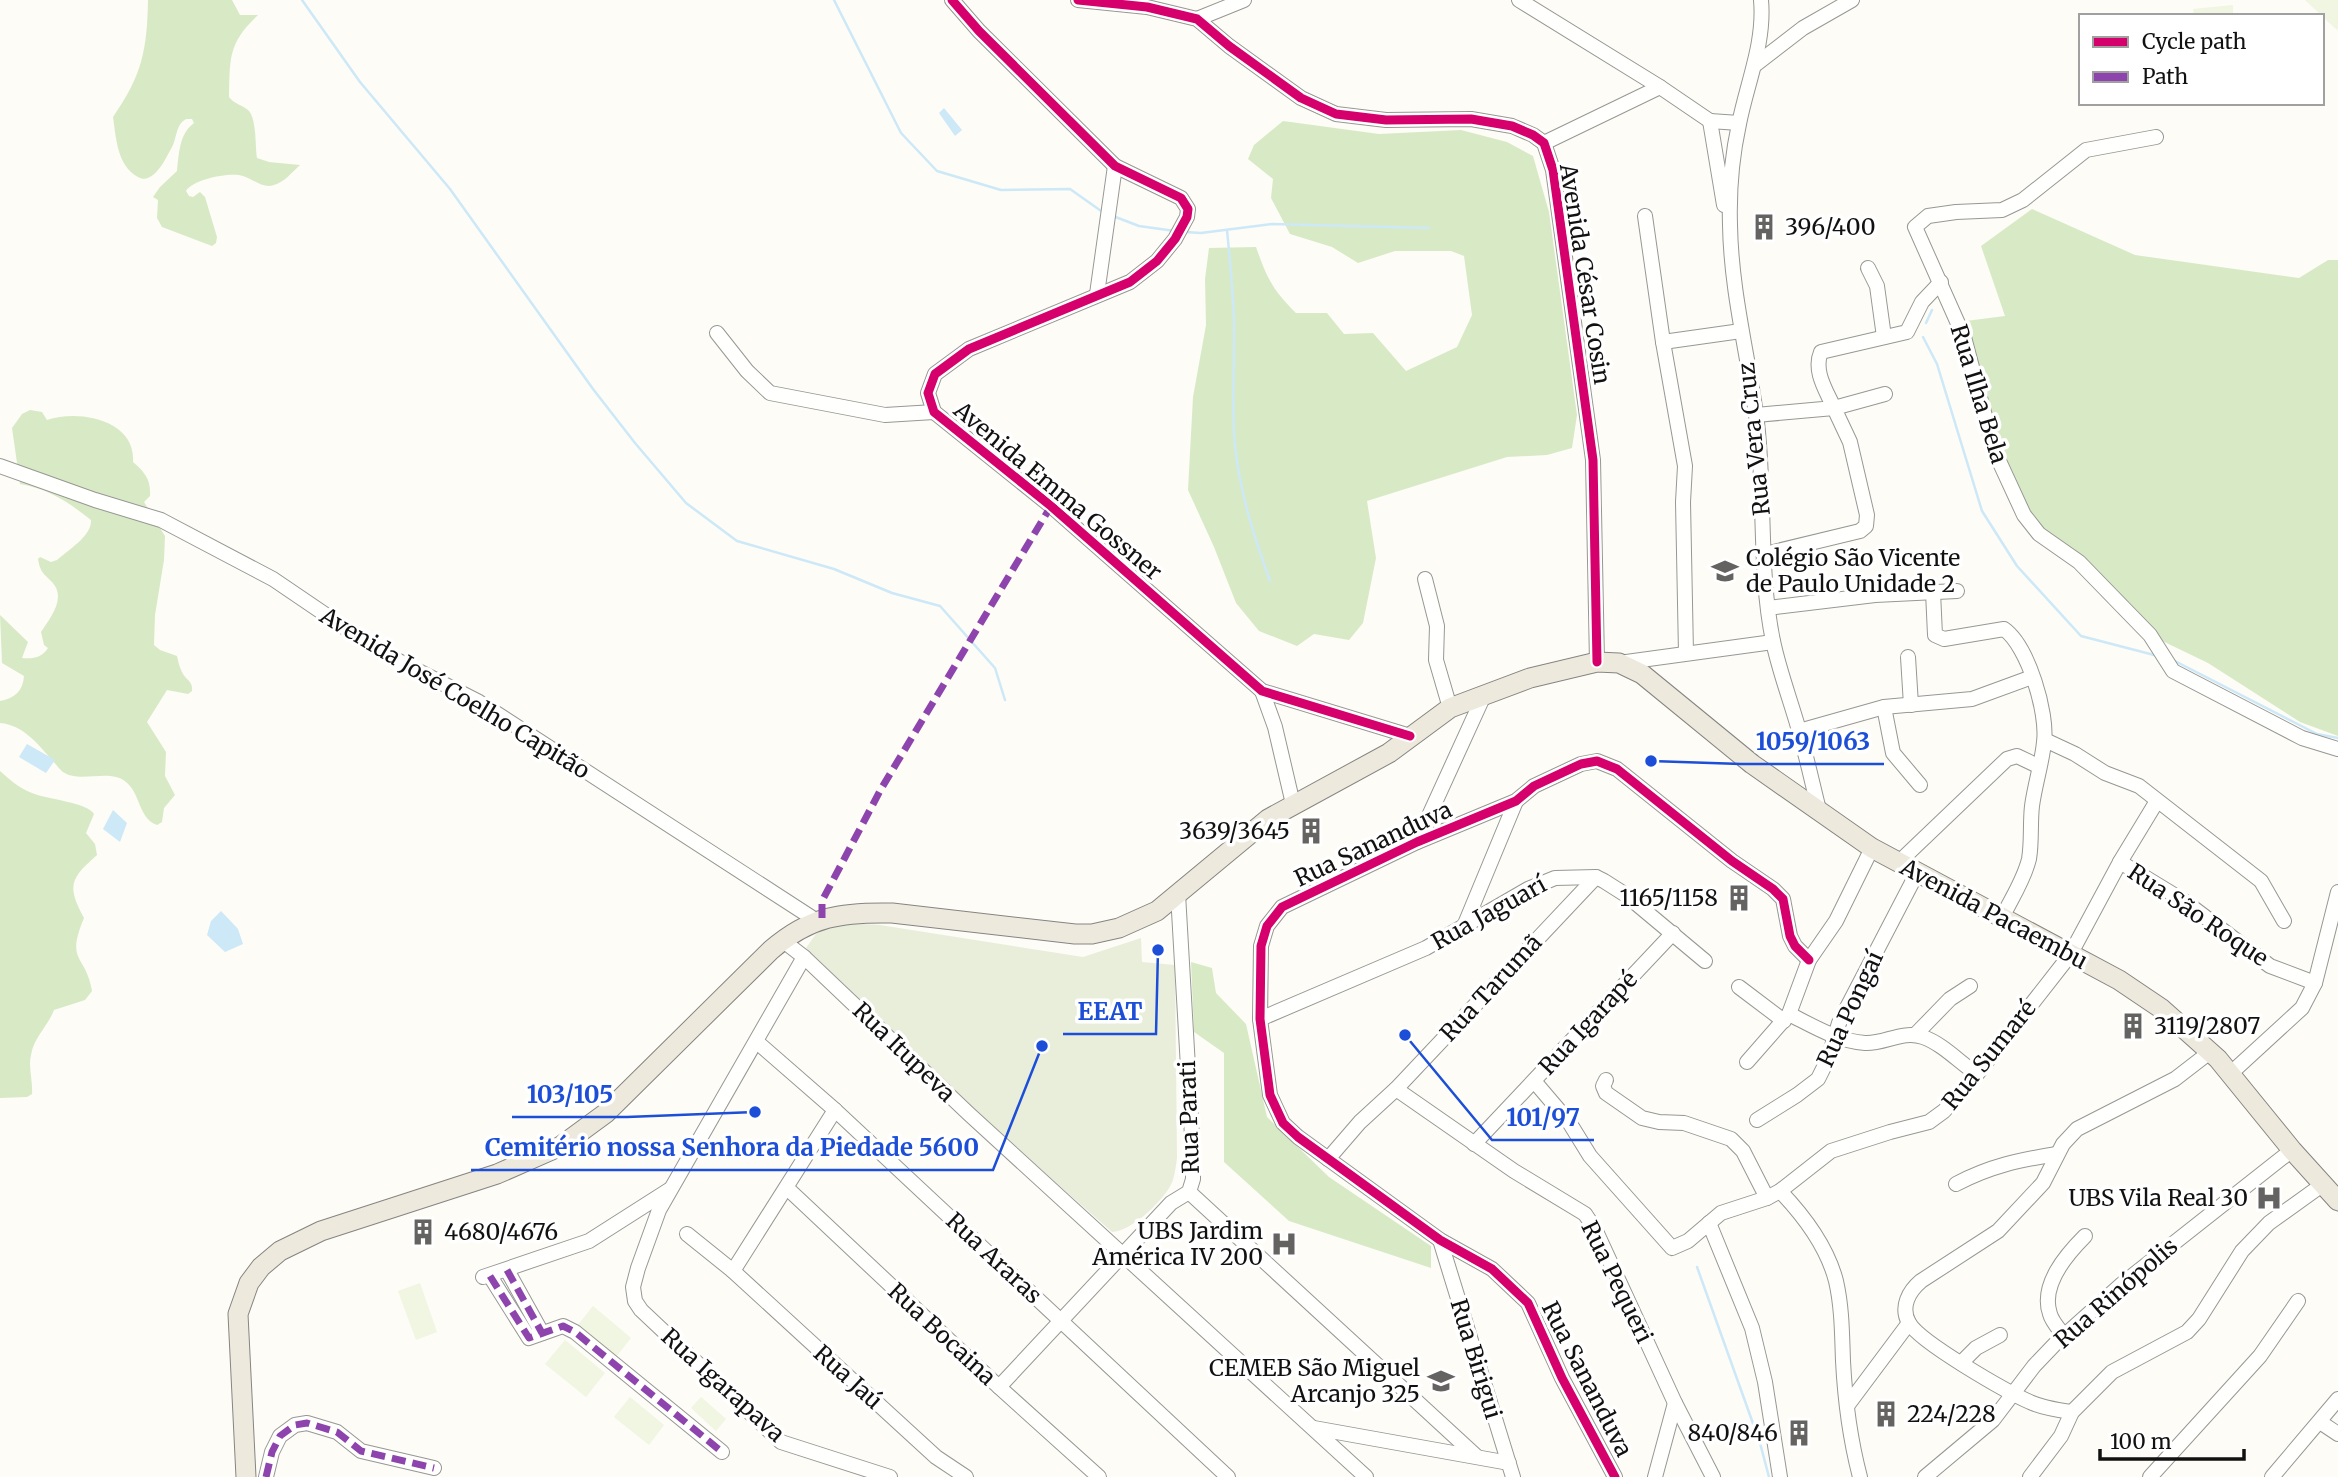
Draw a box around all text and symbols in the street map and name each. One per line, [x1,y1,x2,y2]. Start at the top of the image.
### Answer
legend [2079,14,2324,105]
text: Cycle path [2142,28,2246,55]
text: Path [2142,63,2188,90]
street label: Avenida César Cosin [1554,161,1617,386]
building icon: 396/400 [1749,212,1779,242]
place label: 396/400 [1785,212,1876,241]
street label: Rua Ilha Bela [1945,321,2014,467]
street label: Rua Vera Cruz [1731,361,1776,517]
street label: Avenida Emma Gossner [948,394,1168,586]
place label: Colégio São Vicente de Paulo Unidade 2 [1746,543,1960,598]
school or university icon: Colégio São Vicente de Paulo Unidade 2 [1710,556,1740,586]
street label: Avenida José Coelho Capitão [314,600,595,785]
callout: 1059/1063 [1741,719,1884,764]
text: 1059/1063 [1756,726,1870,757]
street label: Rua Sananduva [1289,794,1456,893]
place label: 3639/3645 [1179,816,1290,845]
building icon: 3639/3645 [1296,816,1326,846]
street label: Avenida Pacaembu [1895,852,2093,975]
street label: Rua São Roque [2123,857,2274,972]
street label: Rua Jaguarí [1426,869,1552,956]
place label: 1165/1158 [1619,883,1718,912]
building icon: 1165/1158 [1724,883,1754,913]
street label: Rua Tarumã [1434,928,1548,1047]
street label: Rua Pongaí [1810,946,1889,1071]
street label: Rua Igarapé [1532,965,1643,1081]
callout: EEAT [1063,989,1156,1034]
street label: Rua Sumaré [1936,994,2042,1115]
street label: Rua Itupeva [847,996,962,1108]
text: EEAT [1077,996,1143,1027]
building icon: 3119/2807 [2118,1011,2148,1041]
place label: 3119/2807 [2154,1011,2260,1040]
street label: Rua Parati [1172,1060,1205,1174]
callout: 103/105 [512,1072,627,1117]
text: 103/105 [527,1079,613,1110]
callout: 101/97 [1492,1095,1594,1140]
text: 101/97 [1506,1102,1580,1133]
callout: Cemitério nossa Senhora da Piedade 5600 [471,1125,993,1170]
text: Cemitério nossa Senhora da Piedade 5600 [485,1132,979,1163]
place label: UBS Vila Real 30 [2068,1183,2248,1212]
hospital icon: UBS Vila Real 30 [2254,1183,2284,1213]
street label: Rua Araras [940,1206,1048,1309]
place label: UBS Jardim América IV 200 [1091,1216,1263,1271]
street label: Rua Pequeri [1575,1216,1660,1348]
building icon: 4680/4676 [408,1217,438,1247]
place label: 4680/4676 [444,1217,558,1246]
hospital icon: UBS Jardim América IV 200 [1269,1229,1299,1259]
street label: Rua Rinópolis [2048,1231,2183,1354]
street label: Rua Bocaina [882,1276,1002,1391]
street label: Rua Birigui [1444,1295,1508,1422]
street label: Rua Sananduva [1536,1296,1639,1461]
street label: Rua Igarapava [656,1322,791,1448]
street label: Rua Jaú [808,1338,889,1415]
place label: CEMEB São Miguel Arcanjo 325 [1209,1353,1420,1408]
school or university icon: CEMEB São Miguel Arcanjo 325 [1426,1366,1456,1396]
building icon: 224/228 [1871,1399,1901,1429]
place label: 224/228 [1907,1399,1996,1428]
place label: 840/846 [1687,1418,1778,1447]
building icon: 840/846 [1784,1418,1814,1448]
scale bar [2100,1418,2244,1462]
text: 100 m [2110,1428,2172,1455]

